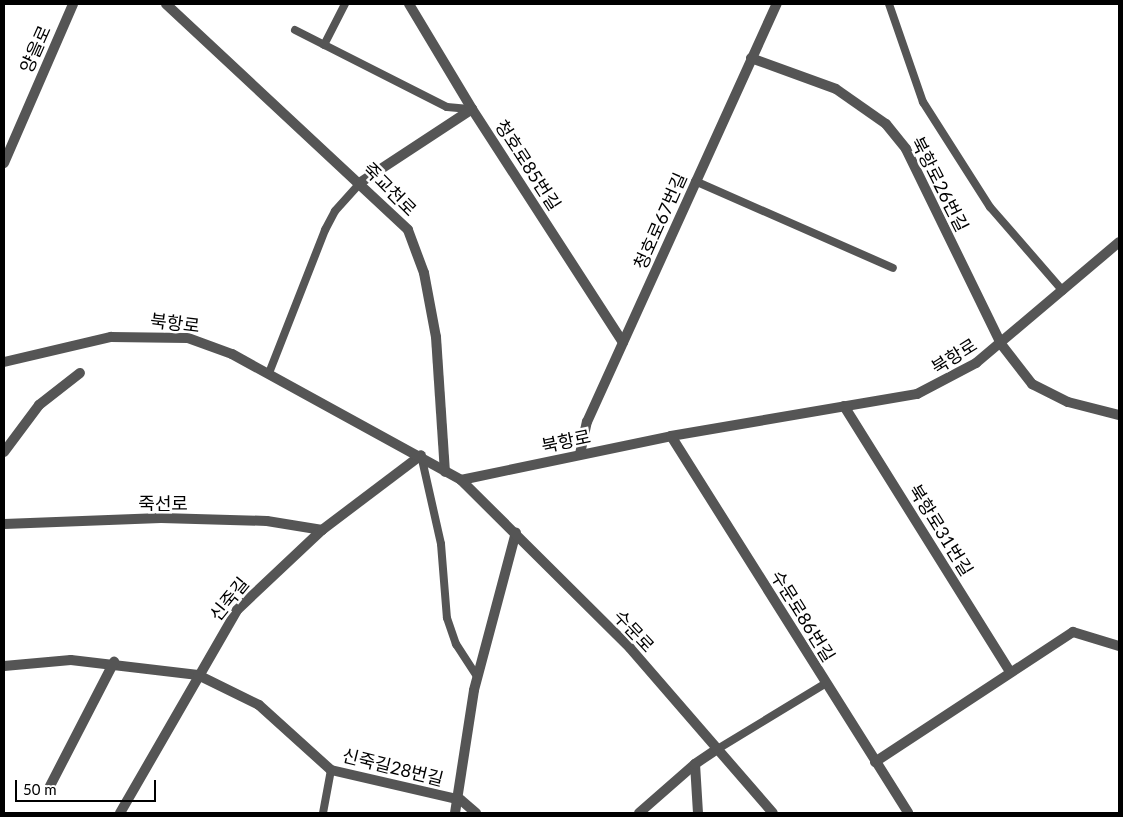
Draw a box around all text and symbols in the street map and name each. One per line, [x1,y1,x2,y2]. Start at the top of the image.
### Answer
street label: 양을로 [15,22,55,76]
street label: 청호로85번길 [491,116,565,214]
street label: 북항로26번길 [907,133,973,235]
street label: 죽교천로 [359,158,421,220]
street label: 청호로67번길 [629,169,691,273]
street label: 북항로 [149,309,201,337]
street label: 북항로 [927,334,981,378]
street label: 북항로 [539,425,593,457]
street label: 북항로31번길 [904,480,978,580]
street label: 죽선로 [138,492,188,514]
street label: 수문로86번길 [766,566,840,666]
street label: 신죽길 [205,573,253,625]
street label: 수문로 [609,605,659,657]
street label: 신죽길28번길 [340,744,446,790]
scale bar [18,770,159,802]
text: 50 m [23,780,57,798]

